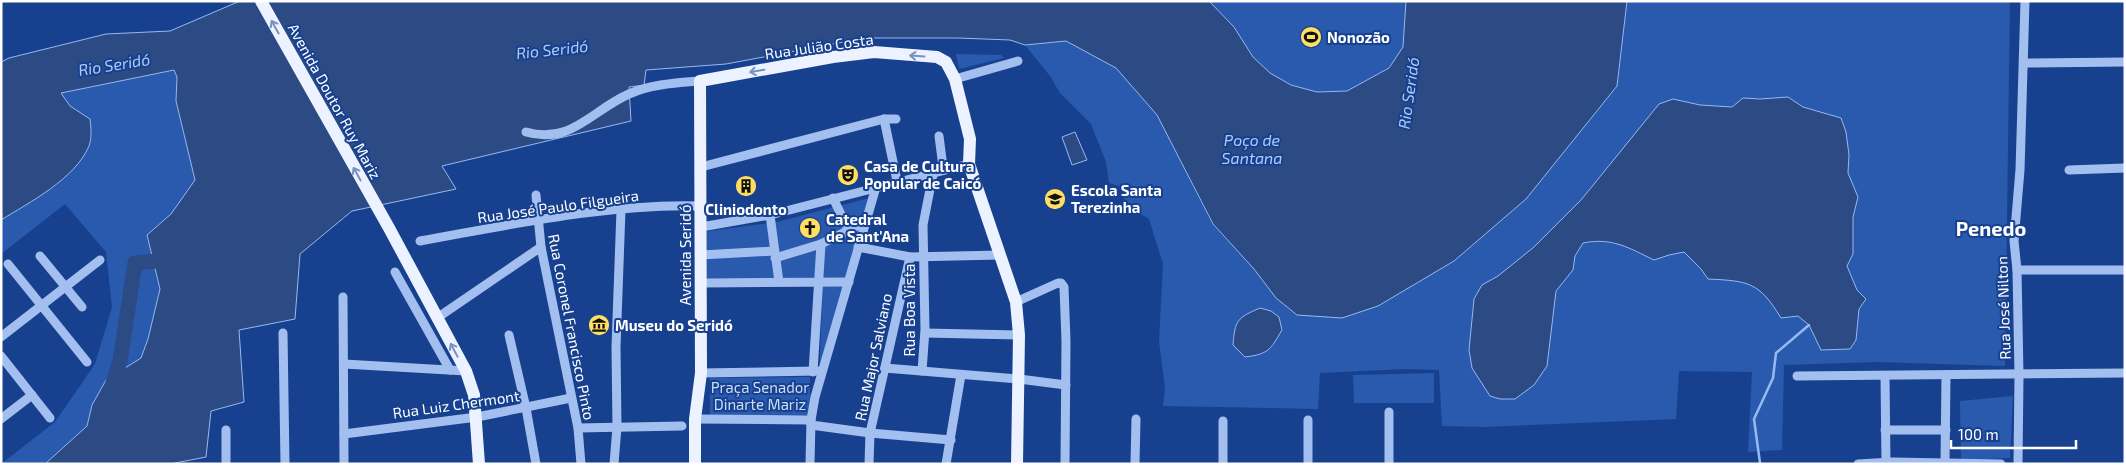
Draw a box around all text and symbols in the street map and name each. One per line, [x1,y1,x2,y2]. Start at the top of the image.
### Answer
one-way arrow [270,20,280,35]
street label: Avenida Doutor Ruy Mariz [285,20,385,182]
sports icon: Nonozão [1299,25,1323,49]
place label: Nonozão [1327,28,1390,46]
street label: Rua Julião Costa [763,29,875,63]
water label: Rio Seridó [515,36,589,62]
water label: Rio Seridó [77,49,151,79]
one-way arrow [910,51,926,60]
water label: Rio Seridó [1394,56,1422,130]
one-way arrow [749,66,765,76]
water label: Poço de Santana [1222,130,1283,167]
place label: Casa de Cultura Popular de Caicó [864,157,981,192]
theatre icon: Casa de Cultura Popular de Caicó [836,163,860,187]
one-way arrow [352,166,362,181]
building icon: Cliniodonto [734,174,758,198]
place label: Escola Santa Terezinha [1071,181,1162,216]
street label: Rua José Paulo Filgueira [476,186,640,226]
school or university icon: Escola Santa Terezinha [1043,187,1067,211]
place label: Cliniodonto [705,200,787,218]
street label: Avenida Seridó [676,205,694,305]
place label: Catedral de Sant'Ana [826,210,909,245]
church icon: Catedral de Sant'Ana [798,216,822,240]
district label: Penedo [1956,216,2026,240]
street label: Rua Coronel Francisco Pinto [545,232,599,422]
street label: Rua José Nilton [1992,256,2014,360]
street label: Rua Boa Vista [900,264,918,356]
street label: Rua Major Salviano [851,292,896,423]
museum icon: Museu do Seridó [587,313,611,337]
place label: Museu do Seridó [615,316,733,334]
one-way arrow [449,342,459,357]
park label: Praça Senador Dinarte Mariz [711,378,809,413]
street label: Rua Luiz Chermont [391,386,521,422]
scale bar [1951,418,2076,450]
text: 100 m [1958,425,1999,443]

